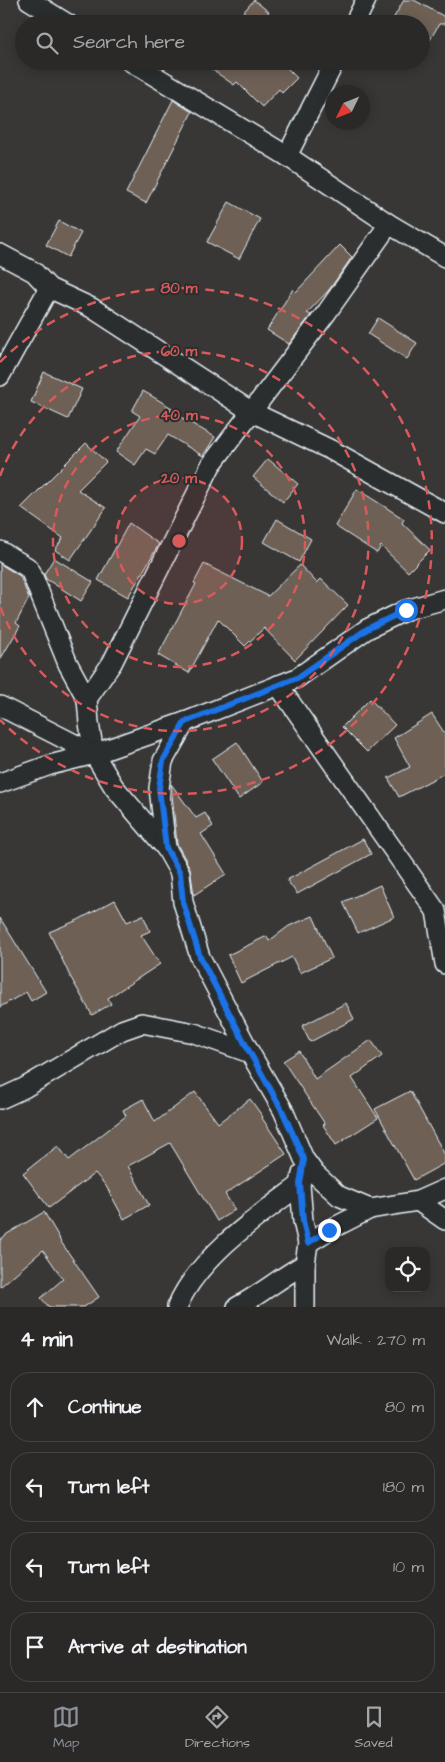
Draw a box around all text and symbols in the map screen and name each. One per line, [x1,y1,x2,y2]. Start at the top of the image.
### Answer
search box [15,15,430,70]
icon: search [33,29,61,57]
text: Search here [73,29,185,56]
north arrow [325,85,370,130]
text: 80 m [161,278,198,299]
text: 60 m [161,341,198,362]
text: 40 m [160,405,198,426]
text: 20 m [160,468,197,489]
centre of rings [170,532,188,550]
route start [395,599,418,622]
route end [318,1219,341,1242]
map controls [385,1247,430,1292]
button: locate [385,1247,430,1292]
text: 4 min [20,1325,73,1354]
text: Walk · 270 m [326,1329,425,1351]
icon: ahead [21,1393,49,1421]
text: Continue [68,1394,142,1421]
text: 80 m [385,1396,424,1418]
icon: left [21,1473,49,1501]
text: Turn left [68,1474,149,1501]
text: 180 m [383,1476,424,1498]
icon: left [21,1553,49,1581]
text: Turn left [68,1554,149,1581]
text: 10 m [393,1556,424,1578]
icon: arrive [21,1633,49,1661]
text: Arrive at destination [68,1634,247,1661]
tab: Map [52,1703,80,1753]
tab: Directions [185,1703,250,1753]
tab: Saved [355,1703,393,1753]

